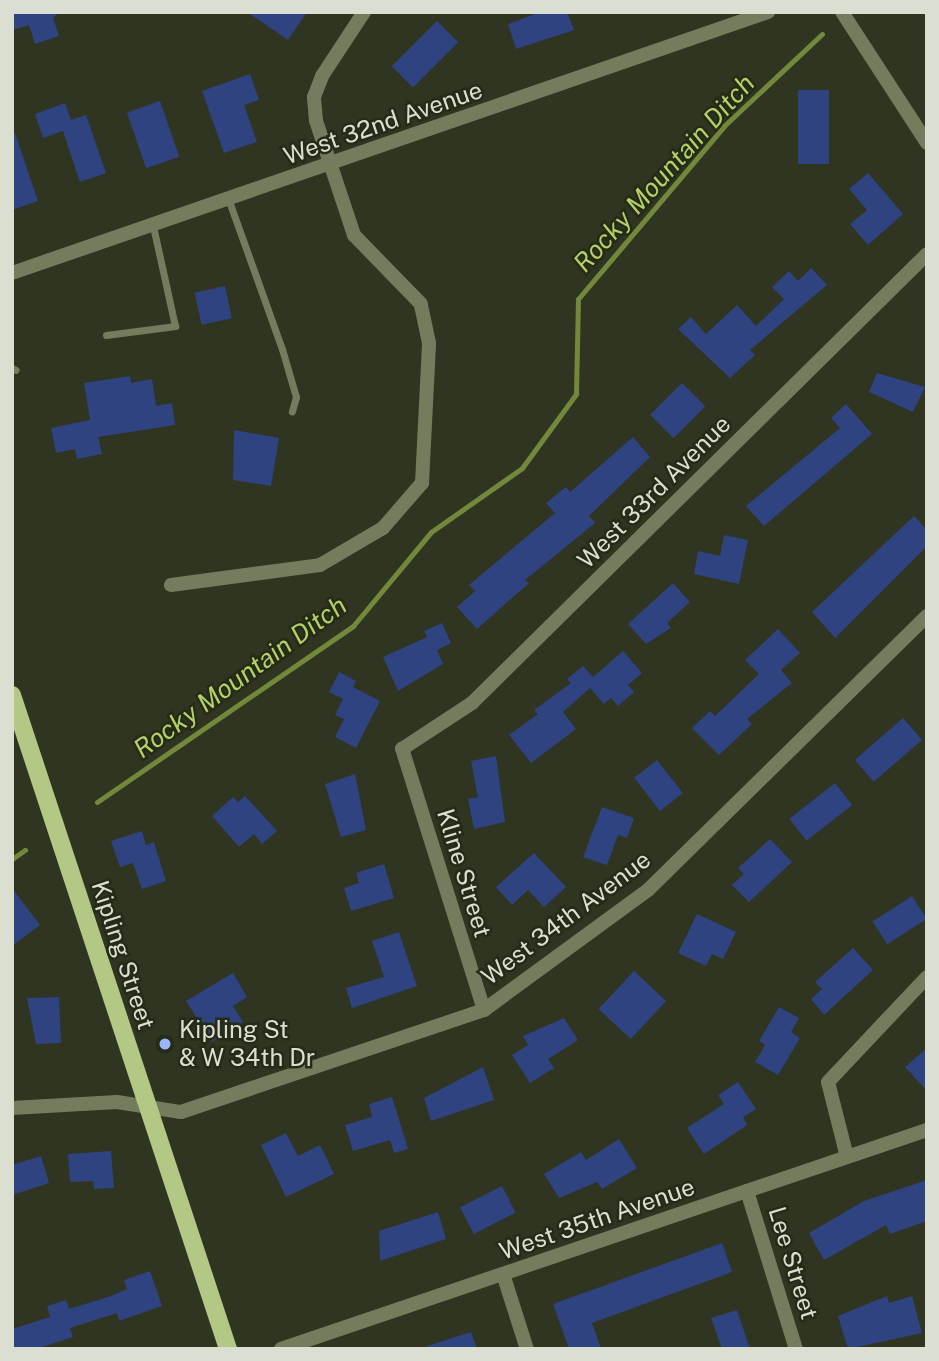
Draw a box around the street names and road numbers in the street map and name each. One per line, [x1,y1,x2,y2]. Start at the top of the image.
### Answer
street label: West 32nd Avenue [280,75,486,171]
street label: West 33rd Avenue [572,410,736,574]
street label: Kline Street [431,805,497,941]
street label: West 34th Avenue [476,845,656,991]
street label: Kipling Street [85,877,161,1033]
street label: West 35th Avenue [496,1172,698,1266]
street label: Lee Street [762,1203,824,1323]

